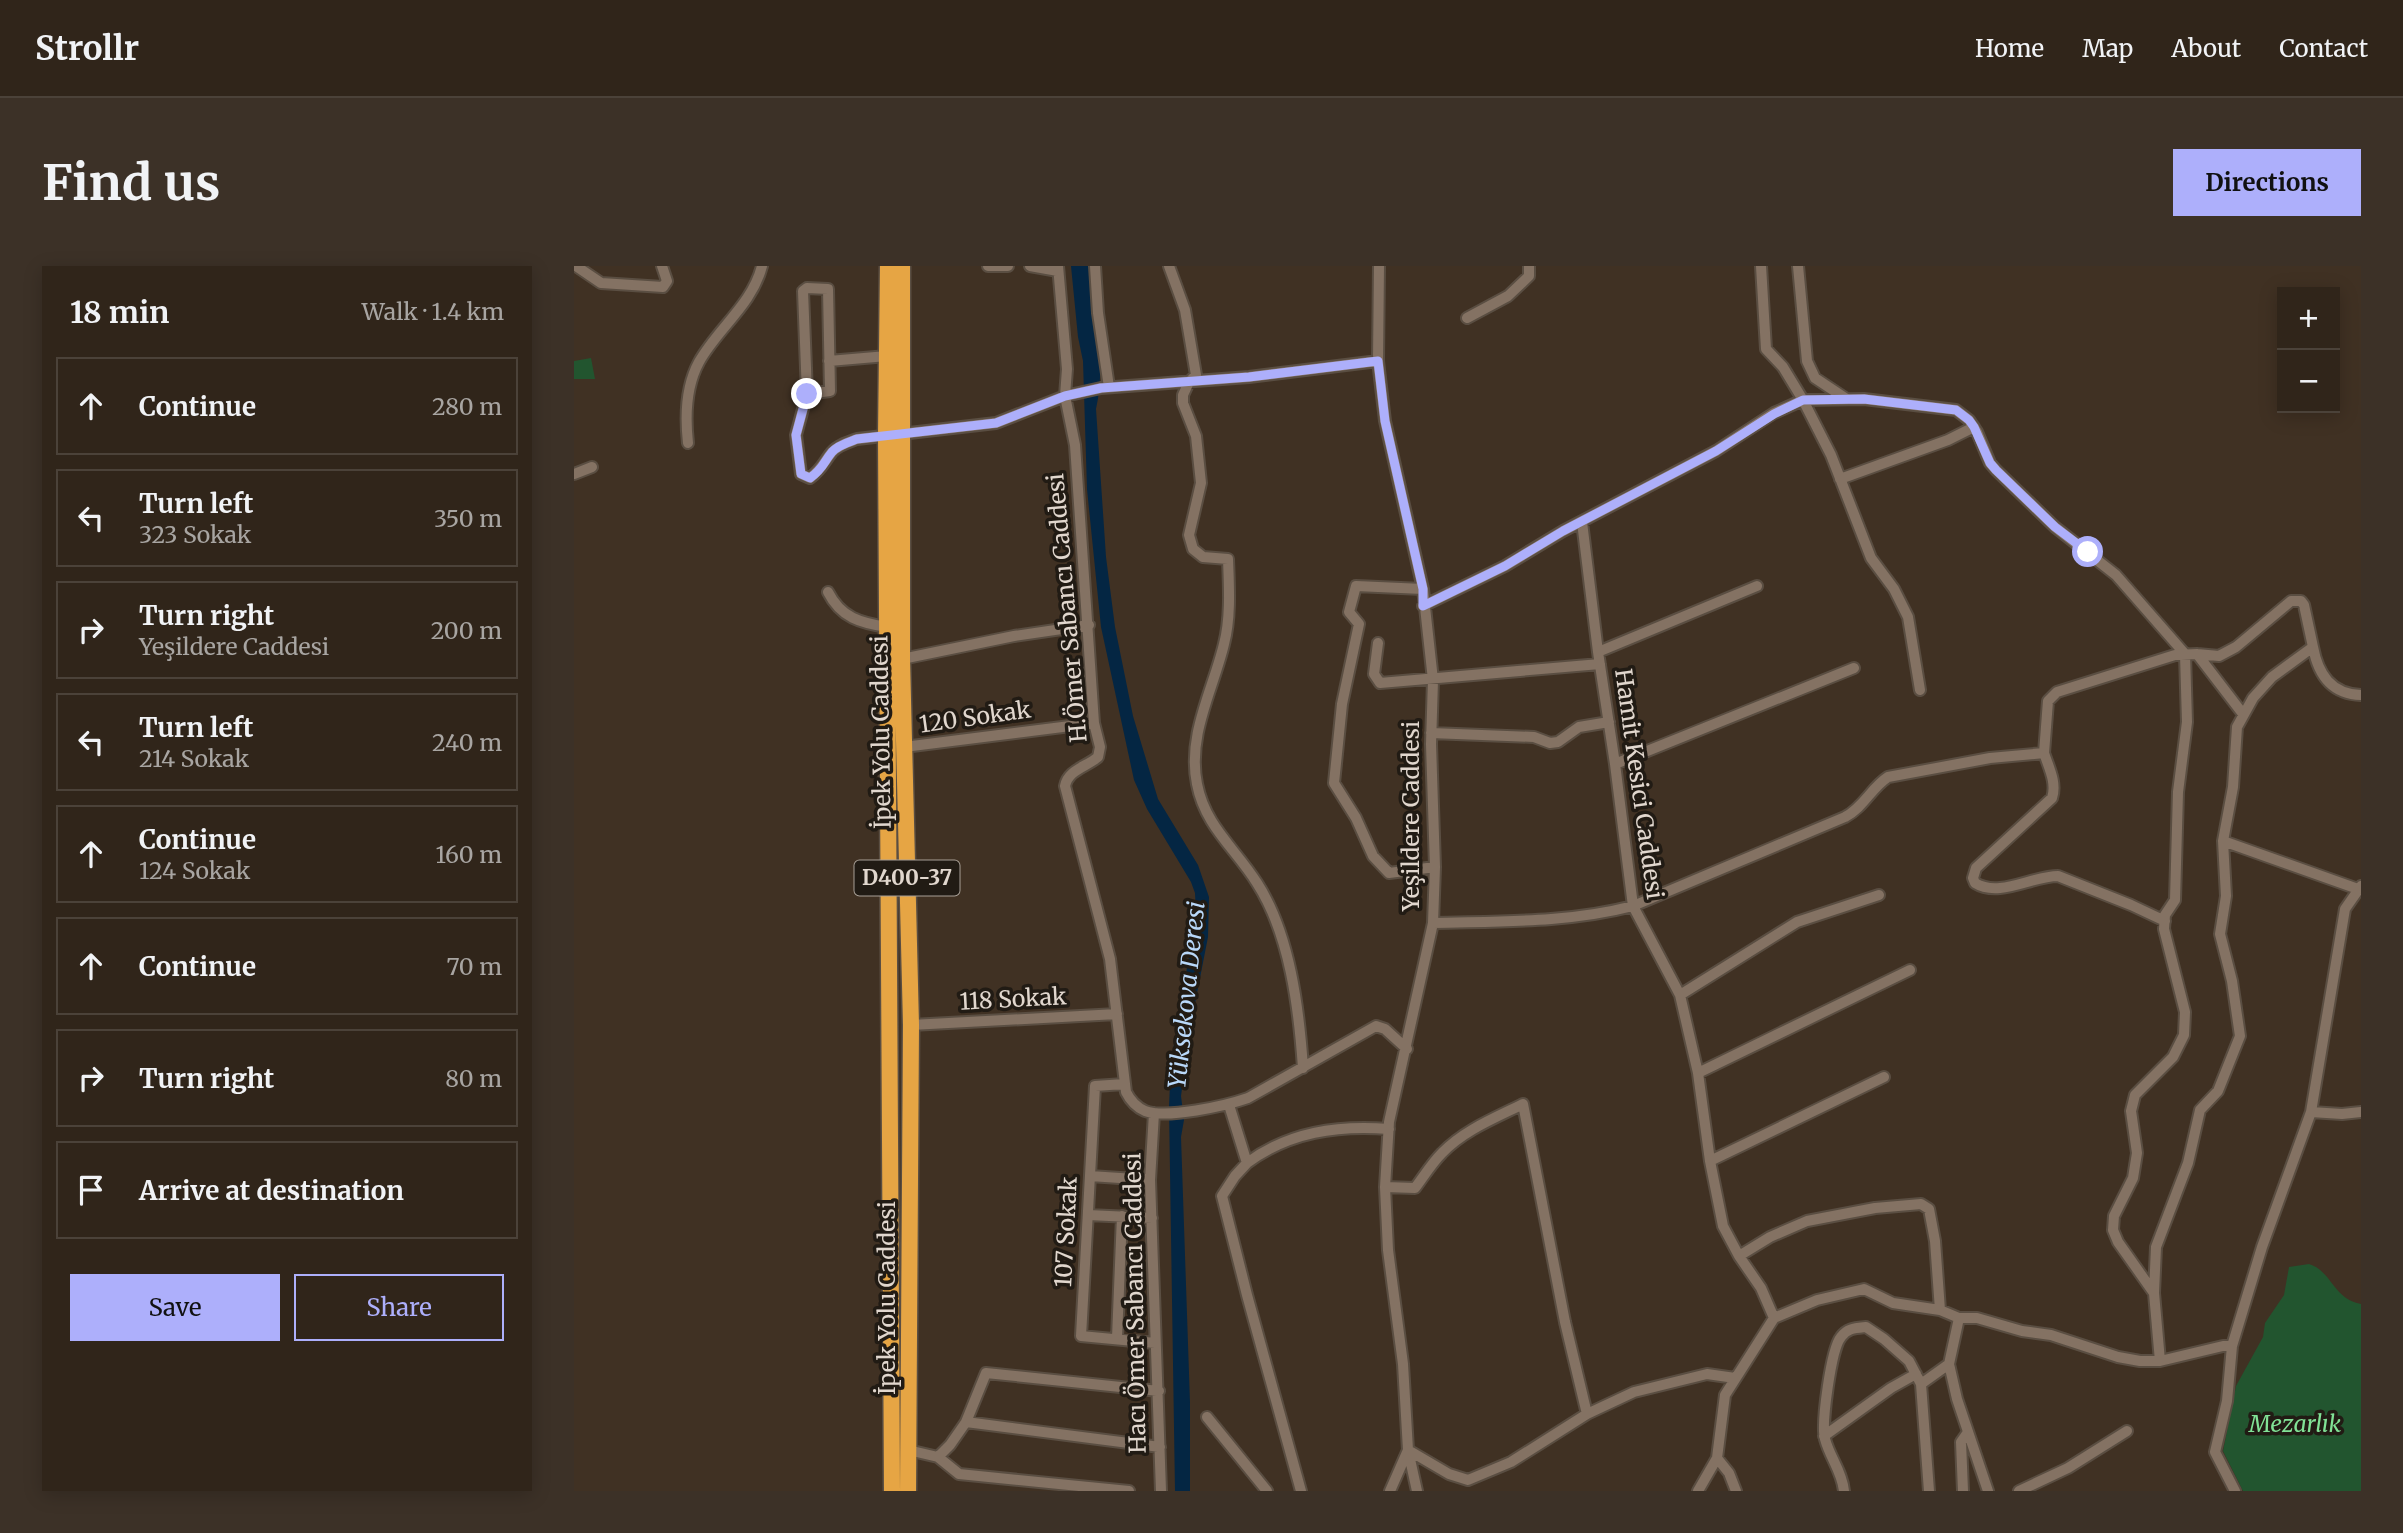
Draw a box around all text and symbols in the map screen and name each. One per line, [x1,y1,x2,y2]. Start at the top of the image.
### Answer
text: Strollr [35,28,139,69]
text: Home [1975,33,2044,64]
text: Map [2082,33,2133,64]
text: About [2171,33,2241,64]
text: Contact [2279,33,2368,64]
button: Directions [2173,149,2361,216]
text: Find us [42,152,220,213]
map controls [2277,287,2340,413]
button: + [2277,287,2340,350]
text: 18 min [70,293,169,331]
text: Walk · 1.4 km [362,297,504,326]
button: − [2277,350,2340,413]
route end [791,378,822,409]
icon: ahead [72,387,110,425]
text: Continue [139,390,256,423]
text: 280 m [432,392,502,421]
street label: H.Ömer Sabancı Caddesi [1040,472,1093,744]
text: Turn left [139,487,253,520]
icon: left [72,499,110,537]
text: 350 m [434,504,502,533]
text: 323 Sokak [139,520,251,549]
route start [2072,536,2103,567]
text: Turn right [139,599,274,632]
icon: right [72,611,110,649]
text: 200 m [431,616,502,645]
text: Yeşildere Caddesi [139,632,329,661]
street label: İpek Yolu Caddesi [864,635,897,829]
street label: Hamit Kesici Caddesi [1609,667,1670,901]
street label: 120 Sokak [917,694,1033,739]
text: Turn left [139,711,253,744]
street label: Yeşildere Caddesi [1396,721,1425,912]
icon: left [72,723,110,761]
text: 240 m [432,728,502,757]
text: 214 Sokak [139,744,249,773]
text: Continue [139,823,256,856]
icon: ahead [72,835,110,873]
text: 160 m [436,840,502,869]
text: 124 Sokak [139,856,250,885]
road number: D400-37 [854,860,960,896]
water label: Yüksekova Deresi [1161,900,1212,1090]
icon: ahead [72,947,110,985]
text: Continue [139,950,256,983]
text: 70 m [446,952,502,981]
street label: 118 Sokak [959,981,1068,1016]
icon: right [72,1059,110,1097]
text: Turn right [139,1062,274,1095]
text: 80 m [445,1064,502,1093]
street label: Hacı Ömer Sabancı Caddesi [1117,1152,1152,1454]
icon: arrive [72,1171,110,1209]
text: Arrive at destination [139,1174,404,1207]
street label: 107 Sokak [1048,1175,1083,1288]
street label: İpek Yolu Caddesi [872,1201,901,1395]
button: Save [70,1274,280,1341]
button: Share [294,1274,504,1341]
park label: Mezarlık [2248,1409,2341,1438]

